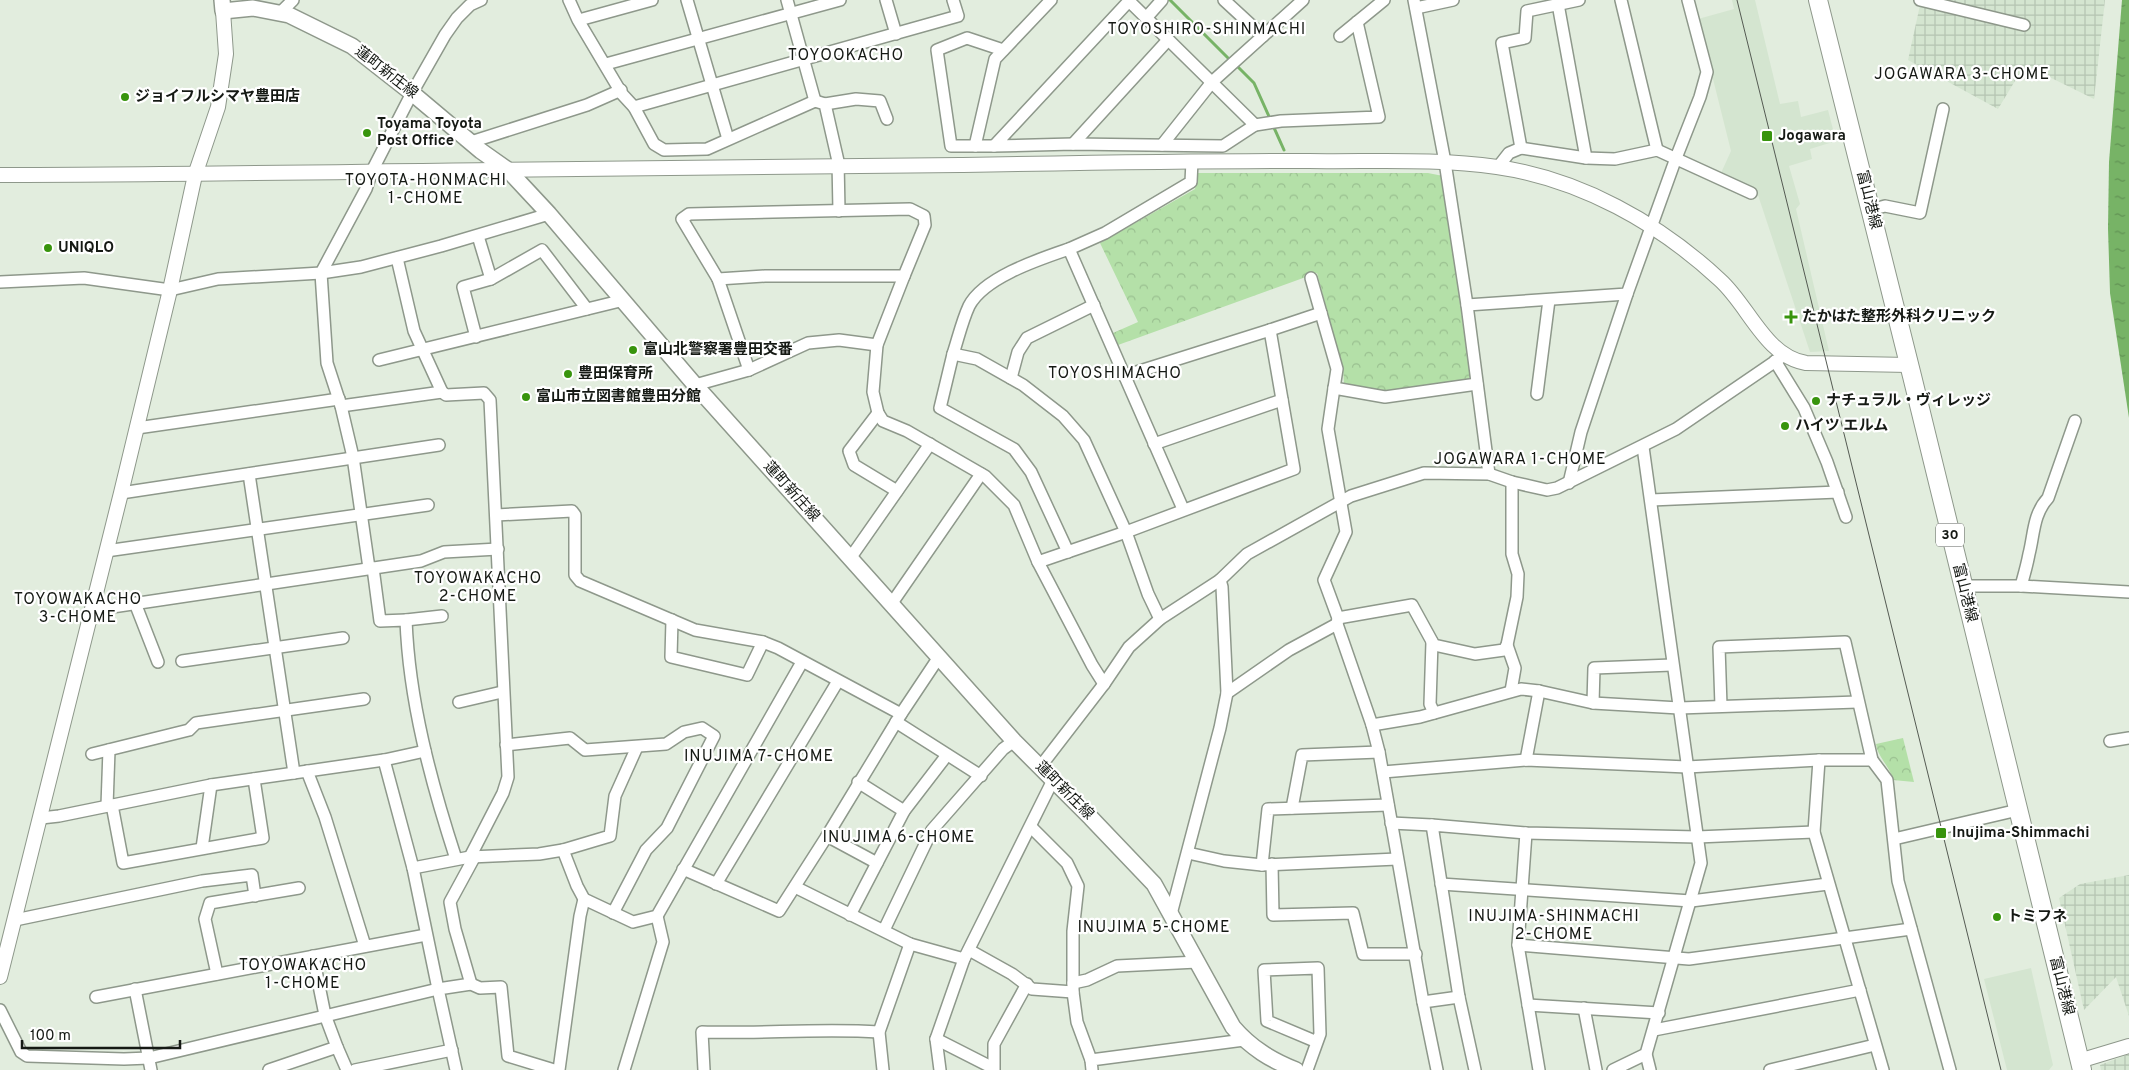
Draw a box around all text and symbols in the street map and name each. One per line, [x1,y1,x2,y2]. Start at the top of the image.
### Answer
district label: TOYOSHIRO-SHINMACHI [1108,20,1306,40]
street label: 蓮町新庄線 [351,42,421,104]
district label: TOYOOKACHO [788,46,904,66]
district label: JOGAWARA 3-CHOME [1874,65,2050,85]
place label: ジョイフルシマヤ豊田店 [135,88,300,107]
marker: ジョイフルシマヤ豊田店 [119,91,131,103]
place label: Toyama Toyota Post Office [377,115,482,151]
marker: Toyama Toyota Post Office [361,127,373,139]
place label: Jogawara [1778,127,1846,146]
marker: Jogawara [1760,129,1774,143]
street label: 富山港線 [1852,169,1884,231]
district label: TOYOTA-HONMACHI 1-CHOME [345,171,507,209]
place label: UNIQLO [58,239,114,258]
marker: UNIQLO [42,242,54,254]
place label: たかはた整形外科クリニック [1802,307,1996,327]
marker: たかはた整形外科クリニック [1784,310,1798,324]
place label: 富山北警察署豊田交番 [643,341,793,360]
marker: 富山北警察署豊田交番 [627,344,639,356]
district label: TOYOSHIMACHO [1048,364,1182,384]
place label: 豊田保育所 [578,365,653,384]
marker: 豊田保育所 [562,368,574,380]
place label: 富山市立図書館豊田分館 [536,388,701,407]
marker: 富山市立図書館豊田分館 [520,391,532,403]
place label: ナチュラル・ヴィレッジ [1826,392,1991,411]
marker: ナチュラル・ヴィレッジ [1810,395,1822,407]
place label: ハイツ エルム [1795,417,1888,436]
marker: ハイツ エルム [1779,420,1791,432]
district label: JOGAWARA 1-CHOME [1433,450,1607,470]
street label: 蓮町新庄線 [759,458,823,526]
road number: 30 [1936,524,1964,546]
street label: 富山港線 [1948,562,1980,624]
district label: TOYOWAKACHO 2-CHOME [414,569,542,607]
district label: TOYOWAKACHO 3-CHOME [14,590,142,628]
district label: INUJIMA 7-CHOME [684,747,834,767]
street label: 蓮町新庄線 [1031,758,1097,824]
place label: Inujima-Shimmachi [1952,824,2089,843]
marker: Inujima-Shimmachi [1934,826,1948,840]
district label: INUJIMA 6-CHOME [823,828,975,848]
district label: INUJIMA-SHINMACHI 2-CHOME [1468,907,1640,945]
place label: トミフネ [2007,908,2067,927]
marker: トミフネ [1991,911,2003,923]
district label: INUJIMA 5-CHOME [1077,918,1231,938]
street label: 富山港線 [2045,955,2077,1017]
district label: TOYOWAKACHO 1-CHOME [239,956,367,994]
scale bar [22,1018,180,1050]
text: 100 m [30,1027,71,1046]

